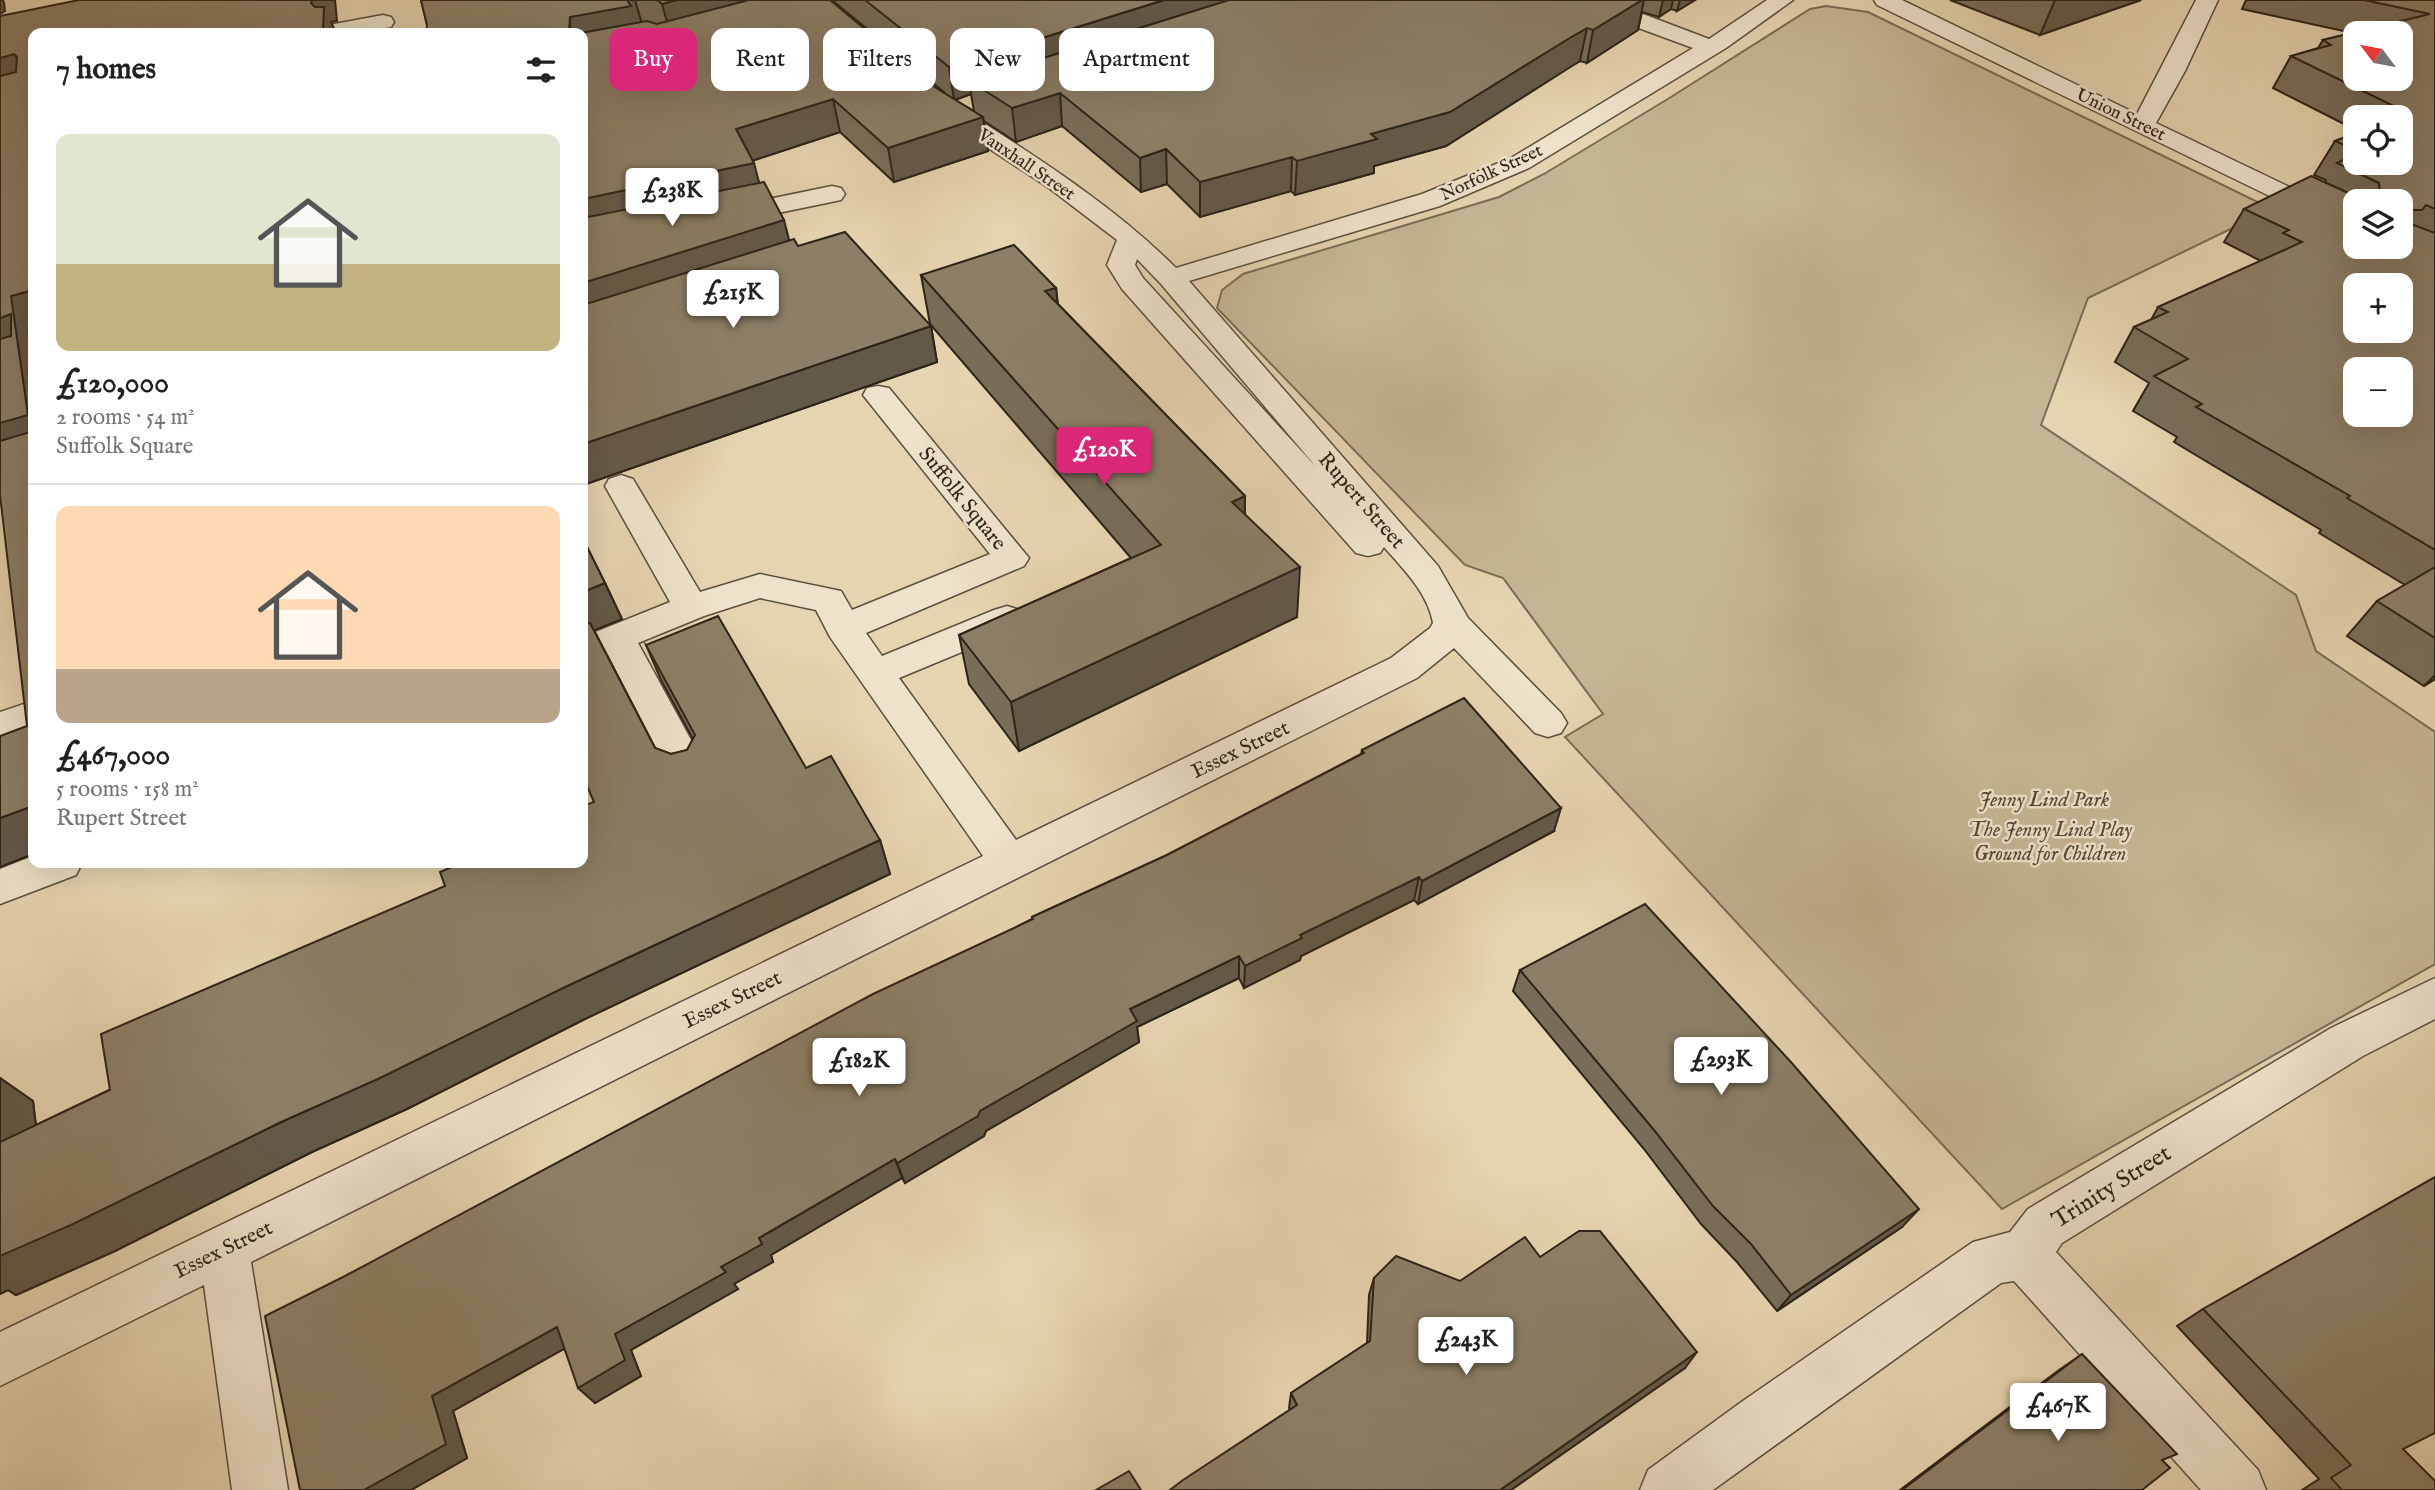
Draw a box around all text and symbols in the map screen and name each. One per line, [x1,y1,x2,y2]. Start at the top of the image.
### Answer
north arrow [2343,21,2413,91]
map controls [2343,21,2413,427]
chip: Buy [609,28,697,91]
chip: Rent [711,28,809,91]
chip: Filters [823,28,936,91]
chip: New [950,28,1045,91]
chip: Apartment [1059,28,1214,91]
text: 7 homes [56,51,156,89]
icon: filters [522,51,560,89]
street label: Union Street [2072,84,2169,147]
button: locate [2343,105,2413,175]
street label: Vauxhall Street [972,124,1079,206]
street label: Norfolk Street [1437,140,1547,207]
pin: £238K [623,168,721,228]
text: £238K [642,176,702,205]
icon: home [245,180,371,306]
button: layers [2343,189,2413,259]
pin: £215K [684,270,782,330]
button: + [2343,273,2413,343]
text: £215K [703,278,763,307]
button: − [2343,357,2413,427]
text: £120,000 [56,365,169,403]
text: 2 rooms · 54 m² [56,403,195,432]
pin: £120K [1055,428,1153,487]
text: Suffolk Square [56,432,193,461]
text: £120K [1072,435,1136,464]
street label: Suffolk Square [912,442,1012,556]
street label: Rupert Street [1311,447,1410,555]
icon: home [245,552,371,678]
street label: Essex Street [1187,715,1294,786]
text: £467,000 [56,737,170,775]
text: 5 rooms · 158 m² [56,775,199,804]
park label: Jenny Lind Park [1979,787,2110,814]
text: Rupert Street [56,804,187,833]
park label: The Jenny Lind Play Ground for Children [1968,817,2132,868]
street label: Essex Street [679,965,786,1036]
pin: £182K [810,1038,908,1098]
pin: £293K [1672,1038,1770,1097]
text: £293K [1690,1045,1752,1074]
text: £182K [829,1046,889,1075]
street label: Trinity Street [2046,1138,2177,1236]
street label: Essex Street [170,1215,277,1286]
pin: £243K [1417,1318,1515,1377]
text: £243K [1434,1325,1498,1354]
pin: £467K [2009,1384,2107,1443]
text: £467K [2026,1391,2090,1420]

